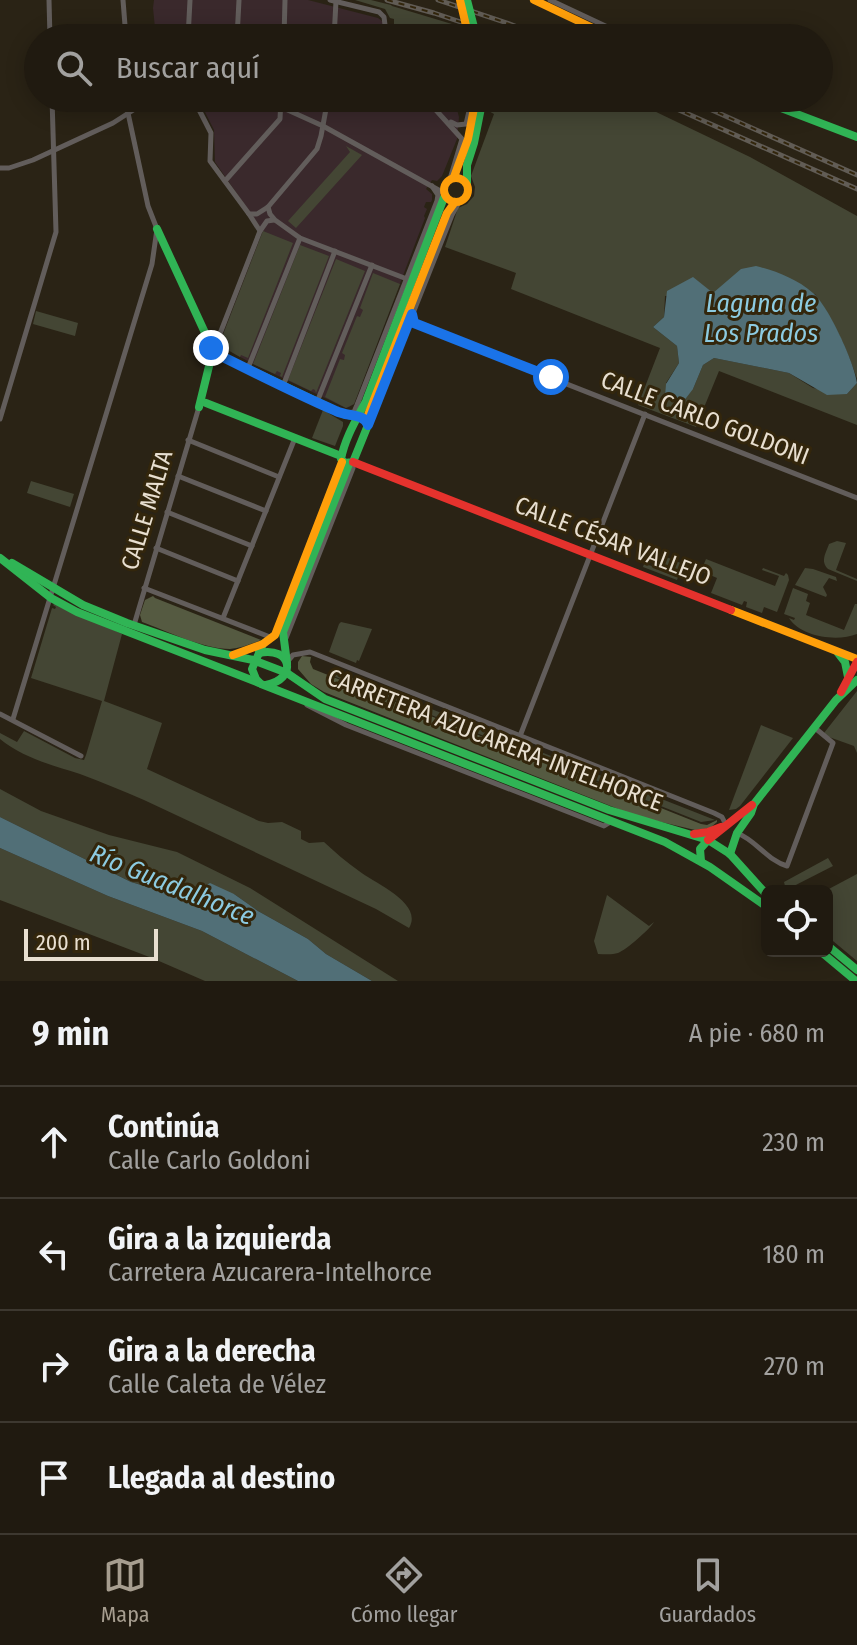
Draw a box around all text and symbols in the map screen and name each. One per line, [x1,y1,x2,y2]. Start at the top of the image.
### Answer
search box [24,24,833,112]
icon: search [52,46,96,90]
text: Buscar aquí [116,50,260,86]
water label: Laguna de Los Prados [704,288,818,349]
route end [193,330,229,366]
route start [533,359,569,395]
street label: CALLE CARLO GOLDONI [597,365,813,471]
street label: CALLE MALTA [116,446,179,573]
street label: CALLE CÉSAR VALLEJO [511,490,715,591]
street label: CARRETERA AZUCARERA-INTELHORCE [323,663,667,817]
water label: Río Guadalhorce [85,838,259,932]
map controls [761,885,833,957]
button: locate [761,885,833,957]
scale bar [24,925,158,961]
text: 200 m [36,929,91,956]
text: 9 min [32,1013,109,1054]
text: A pie · 680 m [689,1018,825,1049]
text: Continúa [108,1109,219,1145]
icon: ahead [32,1120,76,1164]
text: 230 m [762,1127,825,1158]
text: Calle Carlo Goldoni [108,1145,310,1176]
text: Gira a la izquierda [108,1221,331,1257]
icon: left [32,1232,76,1276]
text: 180 m [762,1239,825,1270]
text: Carretera Azucarera-Intelhorce [108,1257,432,1288]
text: Gira a la derecha [108,1333,316,1369]
icon: right [32,1344,76,1388]
text: 270 m [764,1351,825,1382]
text: Calle Caleta de Vélez [108,1369,326,1400]
icon: arrive [32,1456,76,1500]
text: Llegada al destino [108,1460,335,1496]
tab: Mapa [101,1553,149,1628]
tab: Cómo llegar [351,1553,458,1628]
tab: Guardados [659,1553,756,1628]

